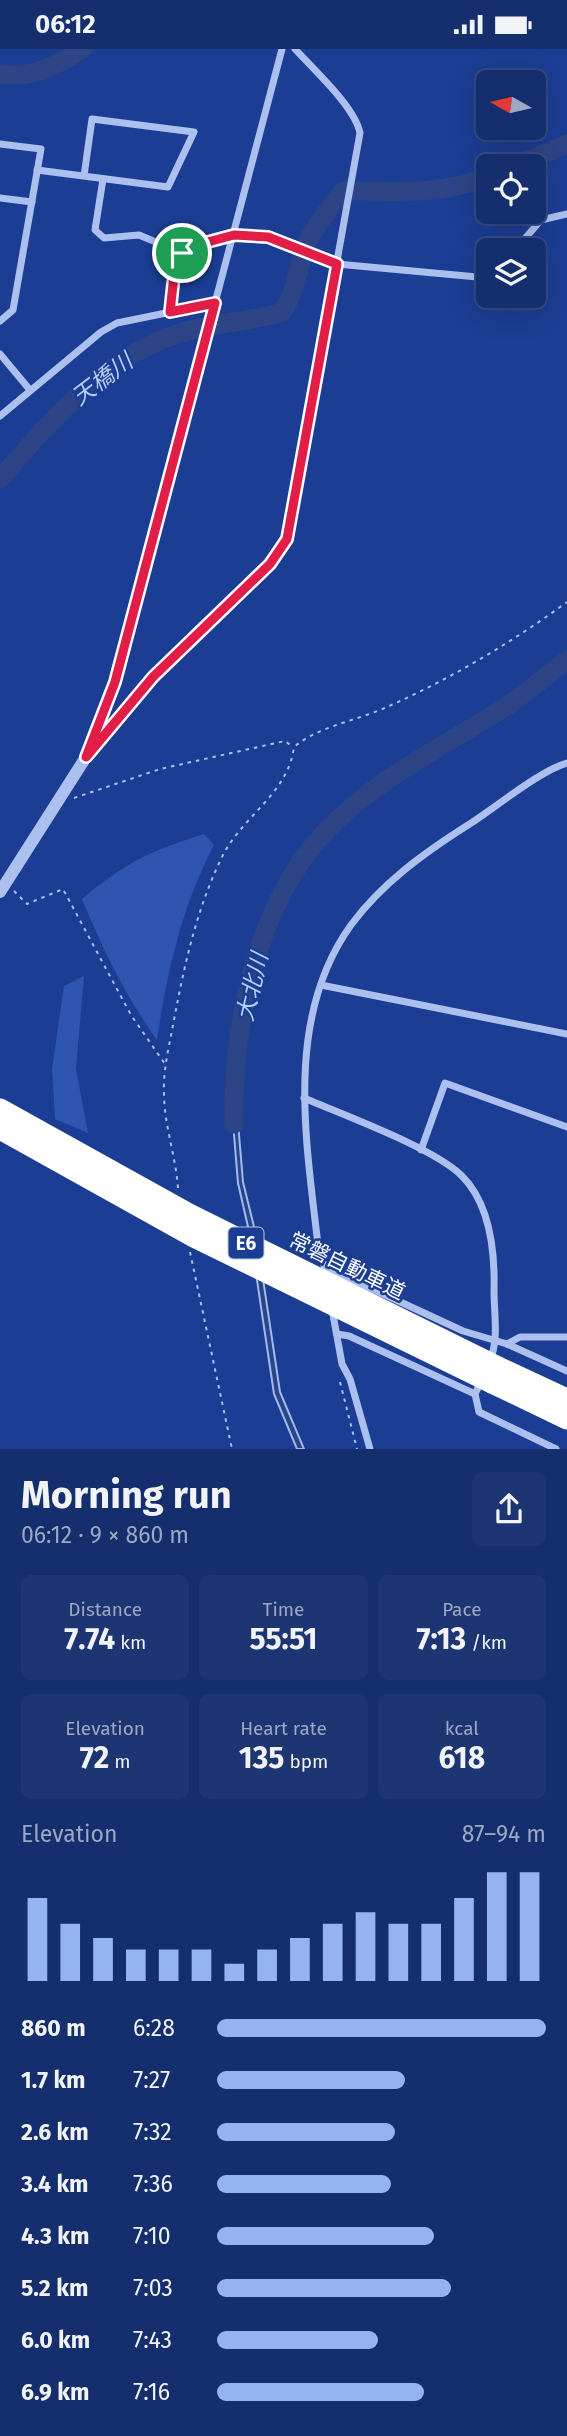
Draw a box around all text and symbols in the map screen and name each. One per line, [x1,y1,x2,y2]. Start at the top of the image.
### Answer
text: 06:12 [35,9,96,40]
north arrow [476,70,546,140]
map controls [476,70,546,308]
button: locate [476,154,546,224]
pin [152,223,212,283]
icon: arrive [163,234,201,272]
button: layers [476,238,546,308]
water label: 天橋川 [66,345,140,411]
water label: 大北川 [231,947,274,1024]
road number: E6 [229,1227,264,1259]
street label: 常磐自動車道 [285,1227,409,1305]
text: Morning run [21,1472,232,1518]
button: share [472,1472,546,1546]
text: 06:12 · 9 × 860 m [21,1521,189,1549]
text: Distance [68,1598,142,1621]
text: Time [263,1598,304,1621]
text: Pace [442,1598,482,1621]
text: 7.74 [64,1621,115,1657]
text: 55:51 [250,1621,317,1657]
text: 7:13 [416,1621,466,1657]
text: km [115,1631,146,1654]
text: /km [466,1631,507,1654]
text: Elevation [65,1717,145,1740]
text: Heart rate [240,1717,327,1740]
text: kcal [445,1717,479,1740]
text: 72 [80,1740,109,1776]
text: 135 [239,1740,284,1776]
text: 618 [439,1740,485,1776]
text: m [109,1750,130,1773]
text: bpm [284,1750,328,1773]
text: Elevation [21,1820,117,1848]
text: 87–94 m [462,1820,546,1848]
text: 860 m [21,2014,86,2042]
text: 6:28 [133,2014,175,2042]
text: 1.7 km [21,2066,86,2094]
text: 7:27 [133,2066,170,2094]
text: 2.6 km [21,2118,89,2146]
text: 7:32 [133,2118,172,2146]
text: 3.4 km [21,2170,89,2198]
text: 7:36 [133,2170,173,2198]
text: 4.3 km [21,2222,89,2250]
text: 7:10 [133,2222,171,2250]
text: 5.2 km [21,2274,88,2302]
text: 7:03 [133,2274,173,2302]
text: 6.0 km [21,2326,90,2354]
text: 7:43 [133,2326,172,2354]
text: 6.9 km [21,2378,89,2406]
text: 7:16 [133,2378,170,2406]

